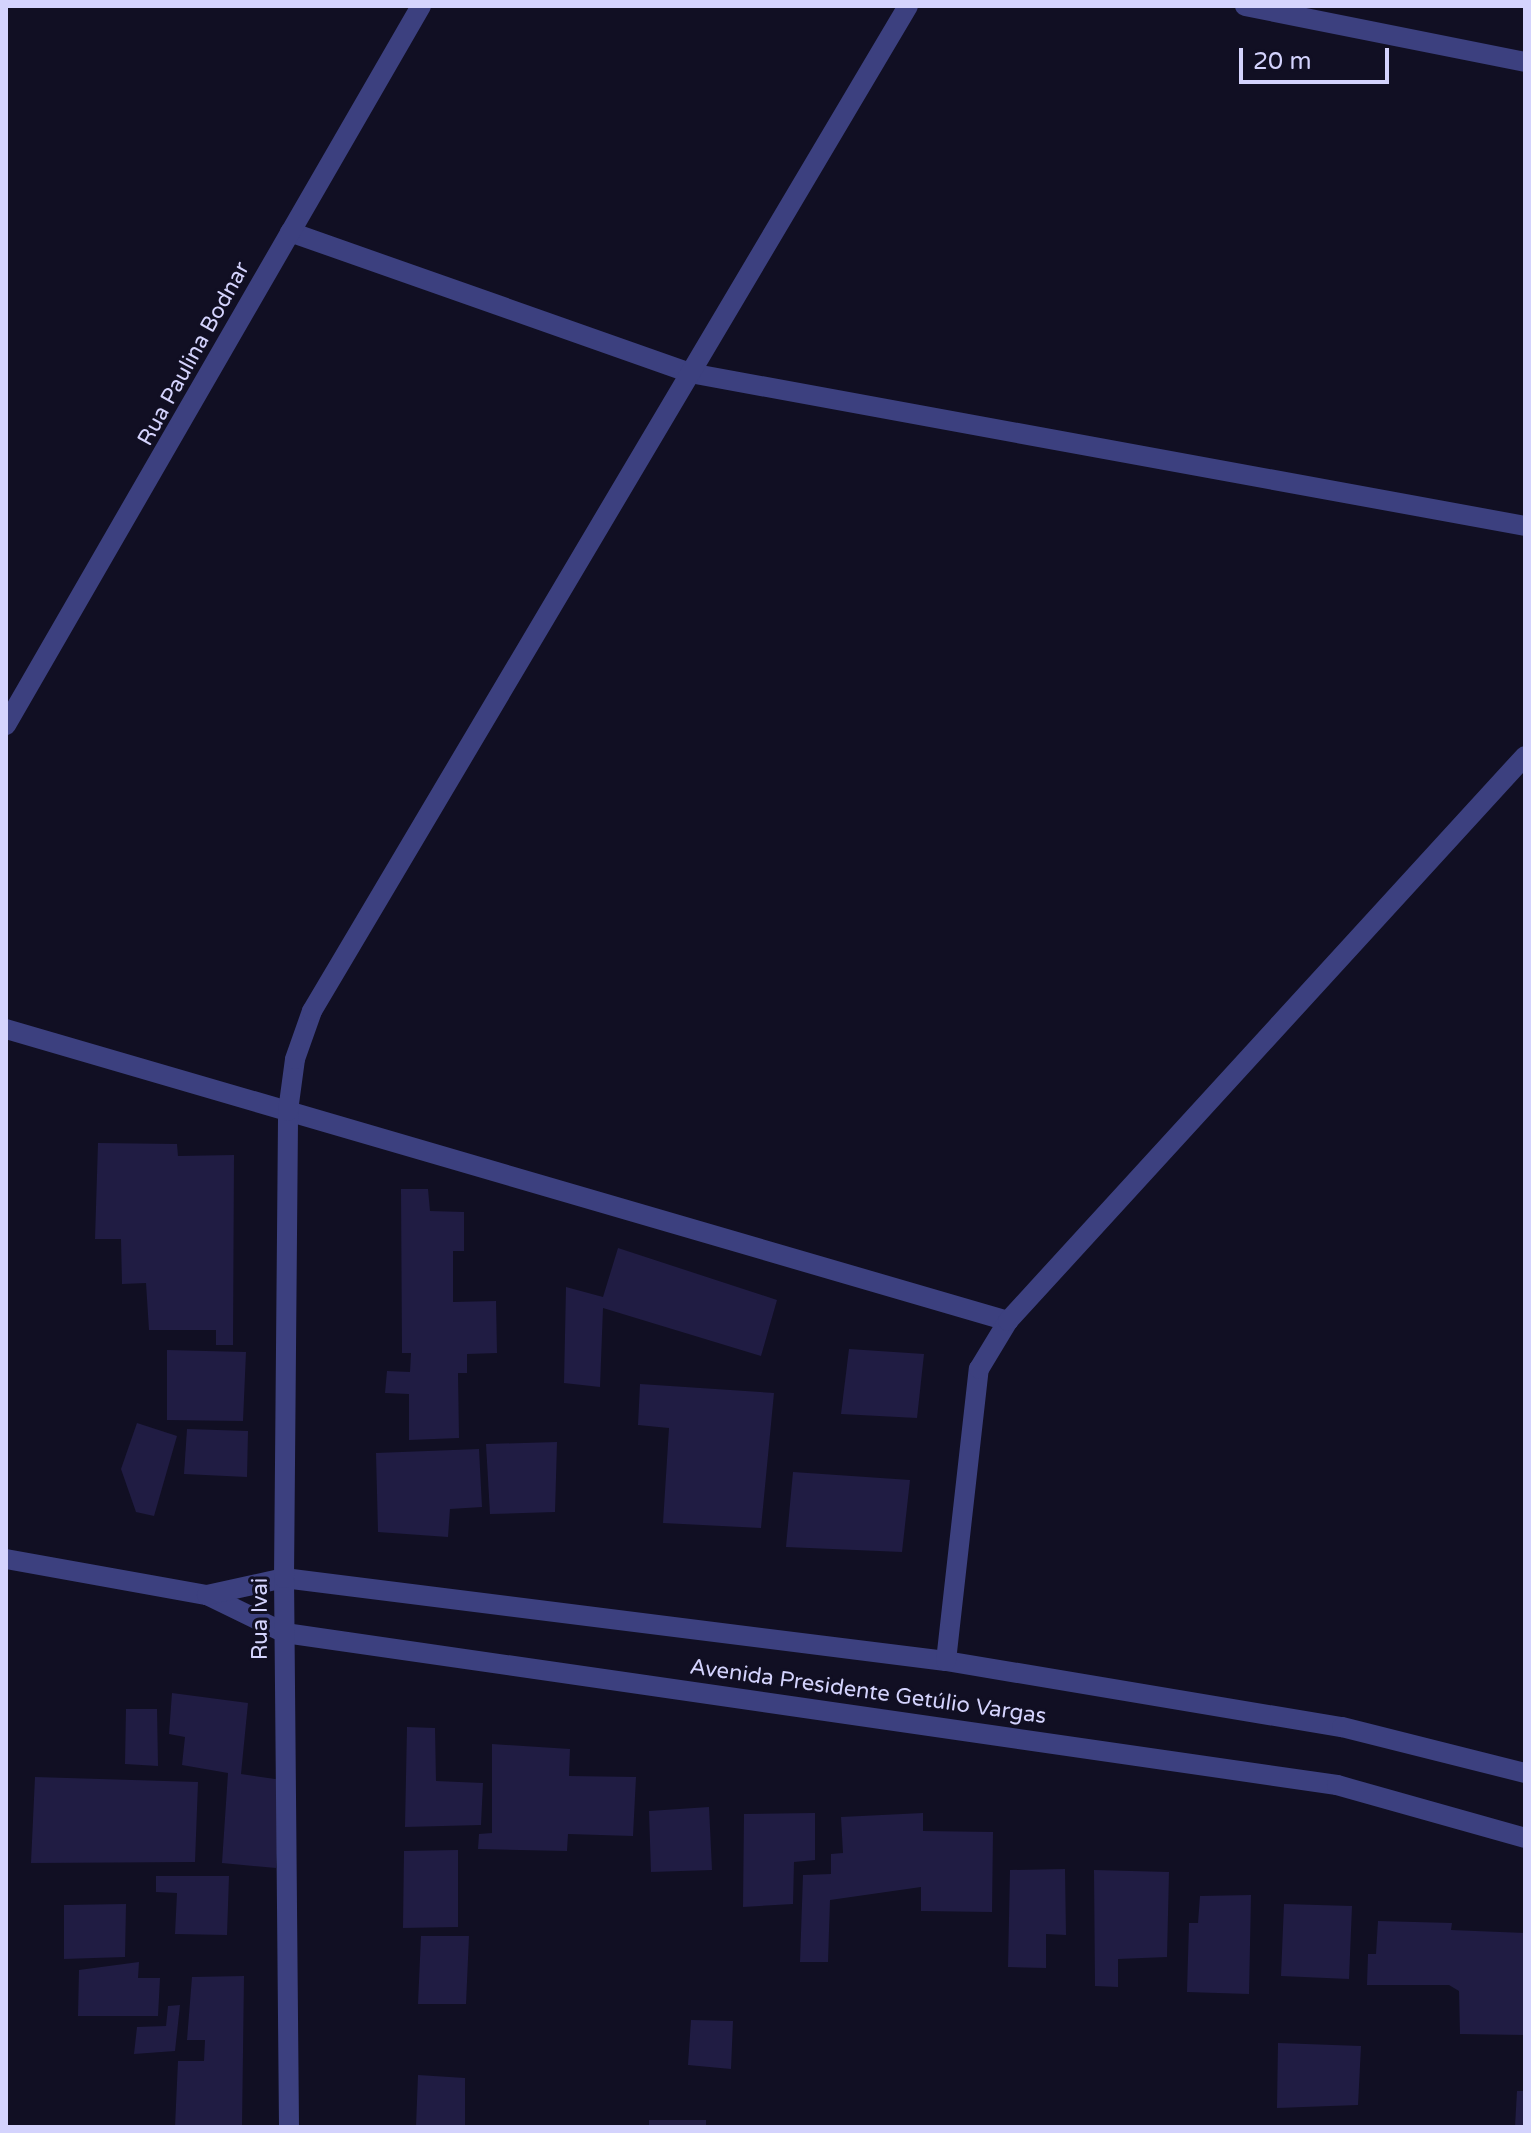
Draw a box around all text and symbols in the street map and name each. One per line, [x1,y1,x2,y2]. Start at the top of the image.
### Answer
scale bar [1243,32,1393,82]
text: 20 m [1253,47,1311,76]
street label: Rua Paulina Bodnar [133,257,255,451]
street label: Rua Ivai [248,1578,274,1660]
street label: Avenida Presidente Getúlio Vargas [688,1654,1048,1730]

